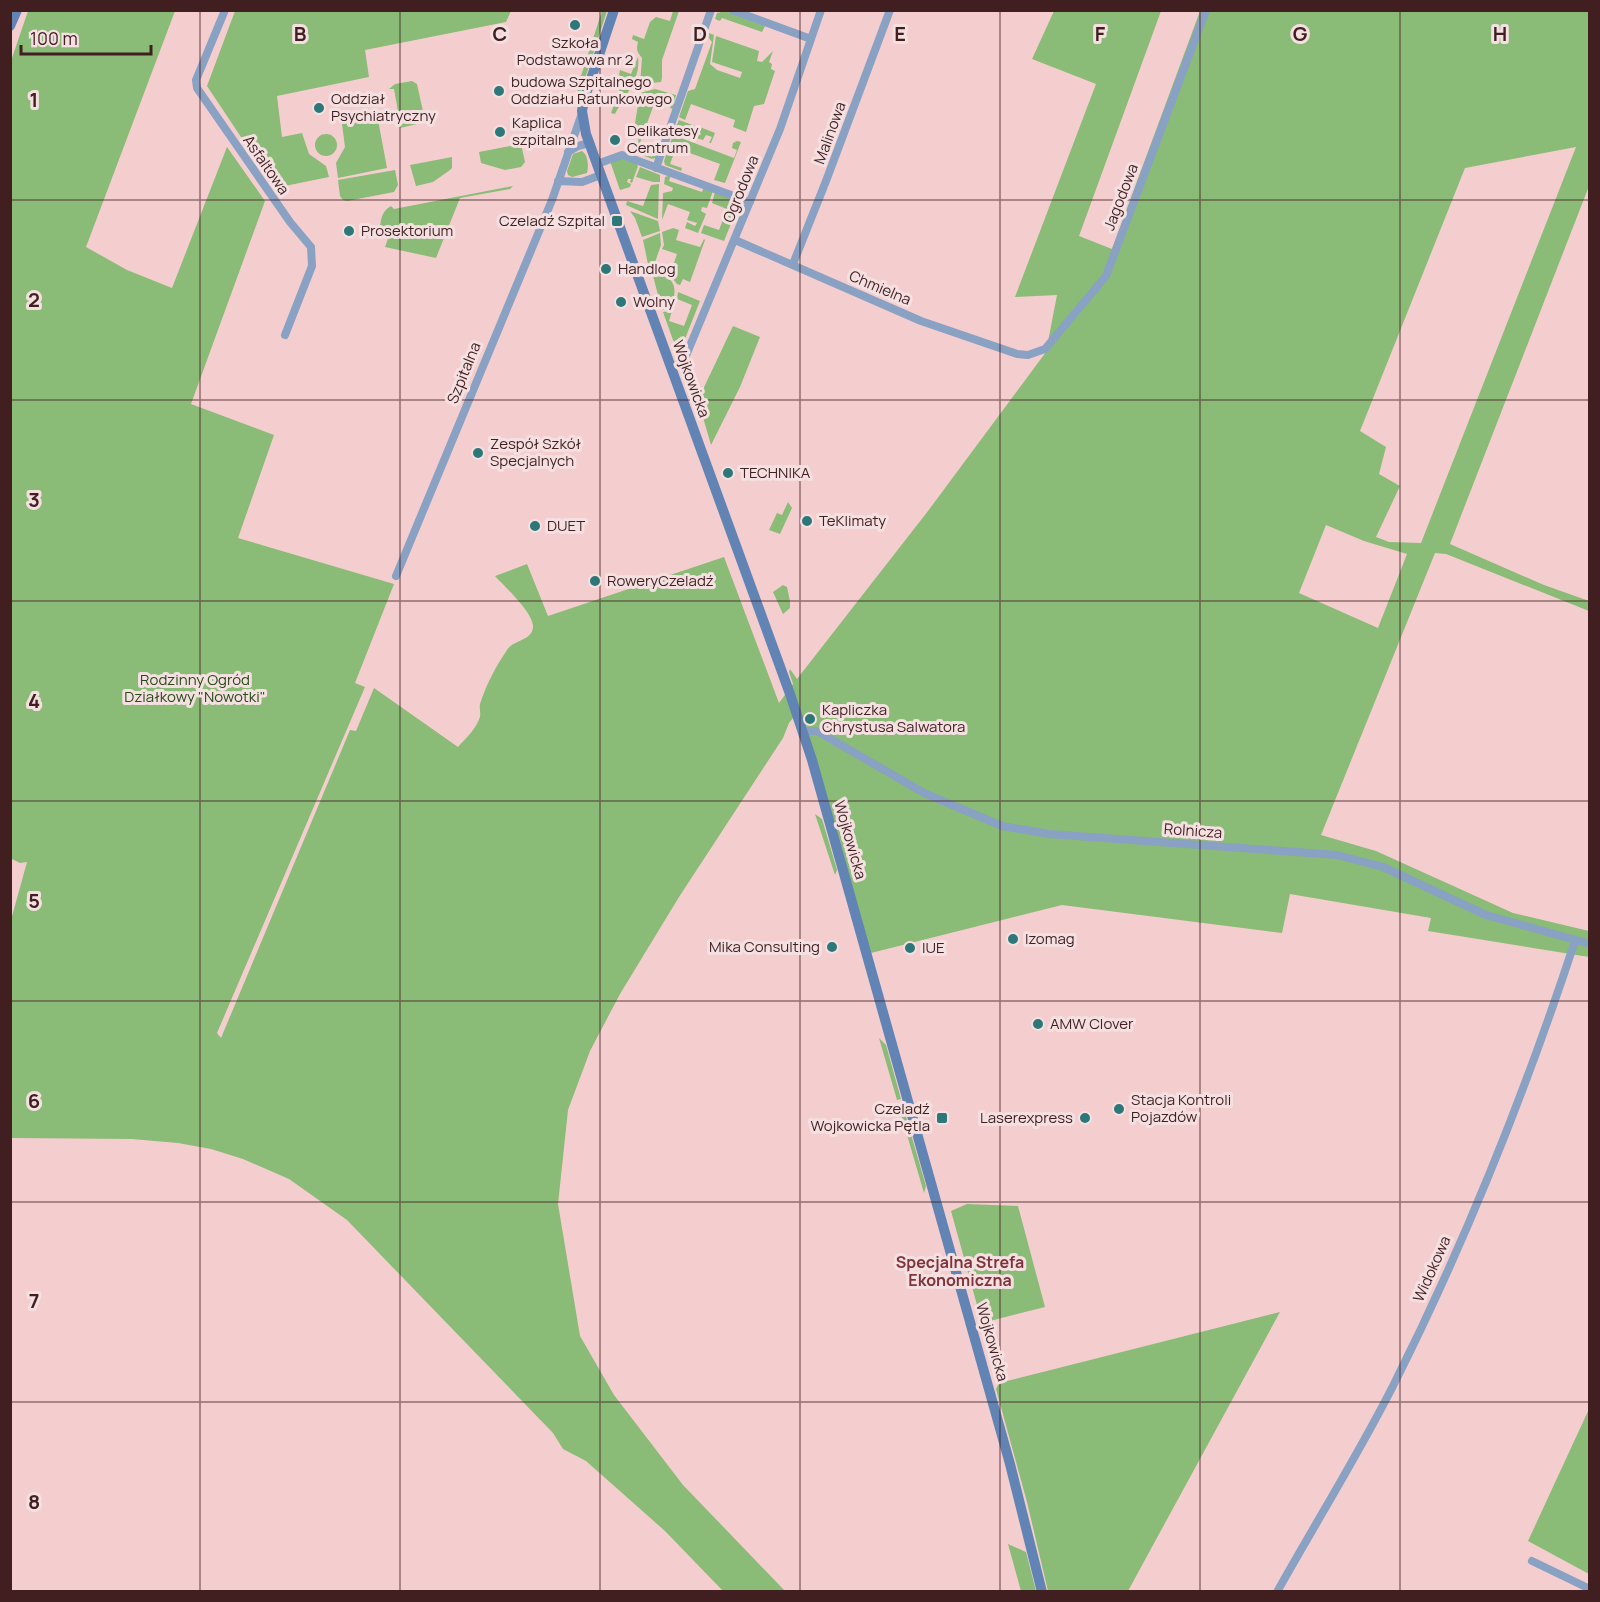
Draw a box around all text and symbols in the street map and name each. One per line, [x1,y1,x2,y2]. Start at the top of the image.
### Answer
scale bar [21,18,152,56]
marker: Szkoła Podstawowa nr 2 [568,18,582,32]
text: B [294,20,307,47]
text: C [493,20,507,47]
text: D [693,20,707,47]
text: E [894,20,906,47]
text: F [1095,20,1106,47]
text: G [1293,20,1308,47]
text: H [1493,20,1507,47]
text: 100 m [30,26,78,50]
place label: Szkoła Podstawowa nr 2 [517,32,633,70]
place label: budowa Szpitalnego Oddziału Ratunkowego [511,71,672,109]
marker: budowa Szpitalnego Oddziału Ratunkowego [492,84,506,98]
text: 1 [30,86,38,113]
place label: Oddział Psychiatryczny [331,88,436,126]
street label: Malinowa [809,99,850,167]
marker: Oddział Psychiatryczny [312,101,326,115]
place label: Kaplica szpitalna [512,112,575,150]
place label: Delikatesy Centrum [627,120,699,158]
marker: Kaplica szpitalna [493,125,507,139]
street label: Asfaltowa [238,131,295,199]
marker: Delikatesy Centrum [608,133,622,147]
street label: Ogrodowa [718,152,764,226]
street label: Jagodowa [1098,160,1143,233]
place label: Czeladź Szpital [499,210,605,231]
marker: Czeladź Szpital [610,214,624,228]
place label: Prosektorium [361,220,453,241]
marker: Prosektorium [342,224,356,238]
place label: Handlog [618,258,676,279]
marker: Handlog [599,262,613,276]
street label: Chmielna [846,265,914,310]
text: 2 [28,286,40,313]
place label: Wolny [633,291,675,312]
marker: Wolny [614,295,628,309]
street label: Wojkowicka [668,337,715,420]
street label: Szpitalna [442,339,485,407]
place label: Zespół Szkół Specjalnych [490,433,582,471]
marker: Zespół Szkół Specjalnych [471,446,485,460]
place label: TECHNIKA [740,462,811,483]
marker: TECHNIKA [721,466,735,480]
text: 3 [28,486,40,513]
place label: TeKlimaty [819,510,886,531]
marker: TeKlimaty [800,514,814,528]
place label: DUET [547,515,585,536]
marker: DUET [528,519,542,533]
place label: RoweryCzeladź [607,570,714,591]
marker: RoweryCzeladź [588,574,602,588]
park label: Rodzinny Ogród Działkowy "Nowotki" [124,669,266,707]
text: 4 [28,687,40,714]
place label: Kapliczka Chrystusa Salwatora [822,699,965,737]
marker: Kapliczka Chrystusa Salwatora [803,712,817,726]
street label: Wojkowicka [829,798,872,882]
street label: Rolnicza [1163,818,1223,843]
text: 5 [28,887,40,914]
place label: Izomag [1025,928,1075,949]
marker: Izomag [1006,932,1020,946]
place label: Mika Consulting [709,936,820,957]
place label: IUE [922,937,945,958]
marker: Mika Consulting [825,940,839,954]
marker: IUE [903,941,917,955]
place label: AMW Clover [1050,1013,1134,1034]
marker: AMW Clover [1031,1017,1045,1031]
text: 6 [28,1087,40,1114]
place label: Stacja Kontroli Pojazdów [1131,1089,1231,1127]
place label: Czeladź Wojkowicka Pętla [811,1098,930,1136]
marker: Stacja Kontroli Pojazdów [1112,1102,1126,1116]
place label: Laserexpress [980,1107,1073,1128]
marker: Czeladź Wojkowicka Pętla [935,1111,949,1125]
marker: Laserexpress [1078,1111,1092,1125]
street label: Widokowa [1408,1232,1455,1305]
district label: Specjalna Strefa Ekonomiczna [896,1251,1024,1291]
text: 7 [29,1287,39,1314]
street label: Wojkowicka [971,1300,1014,1384]
text: 8 [28,1488,40,1515]

